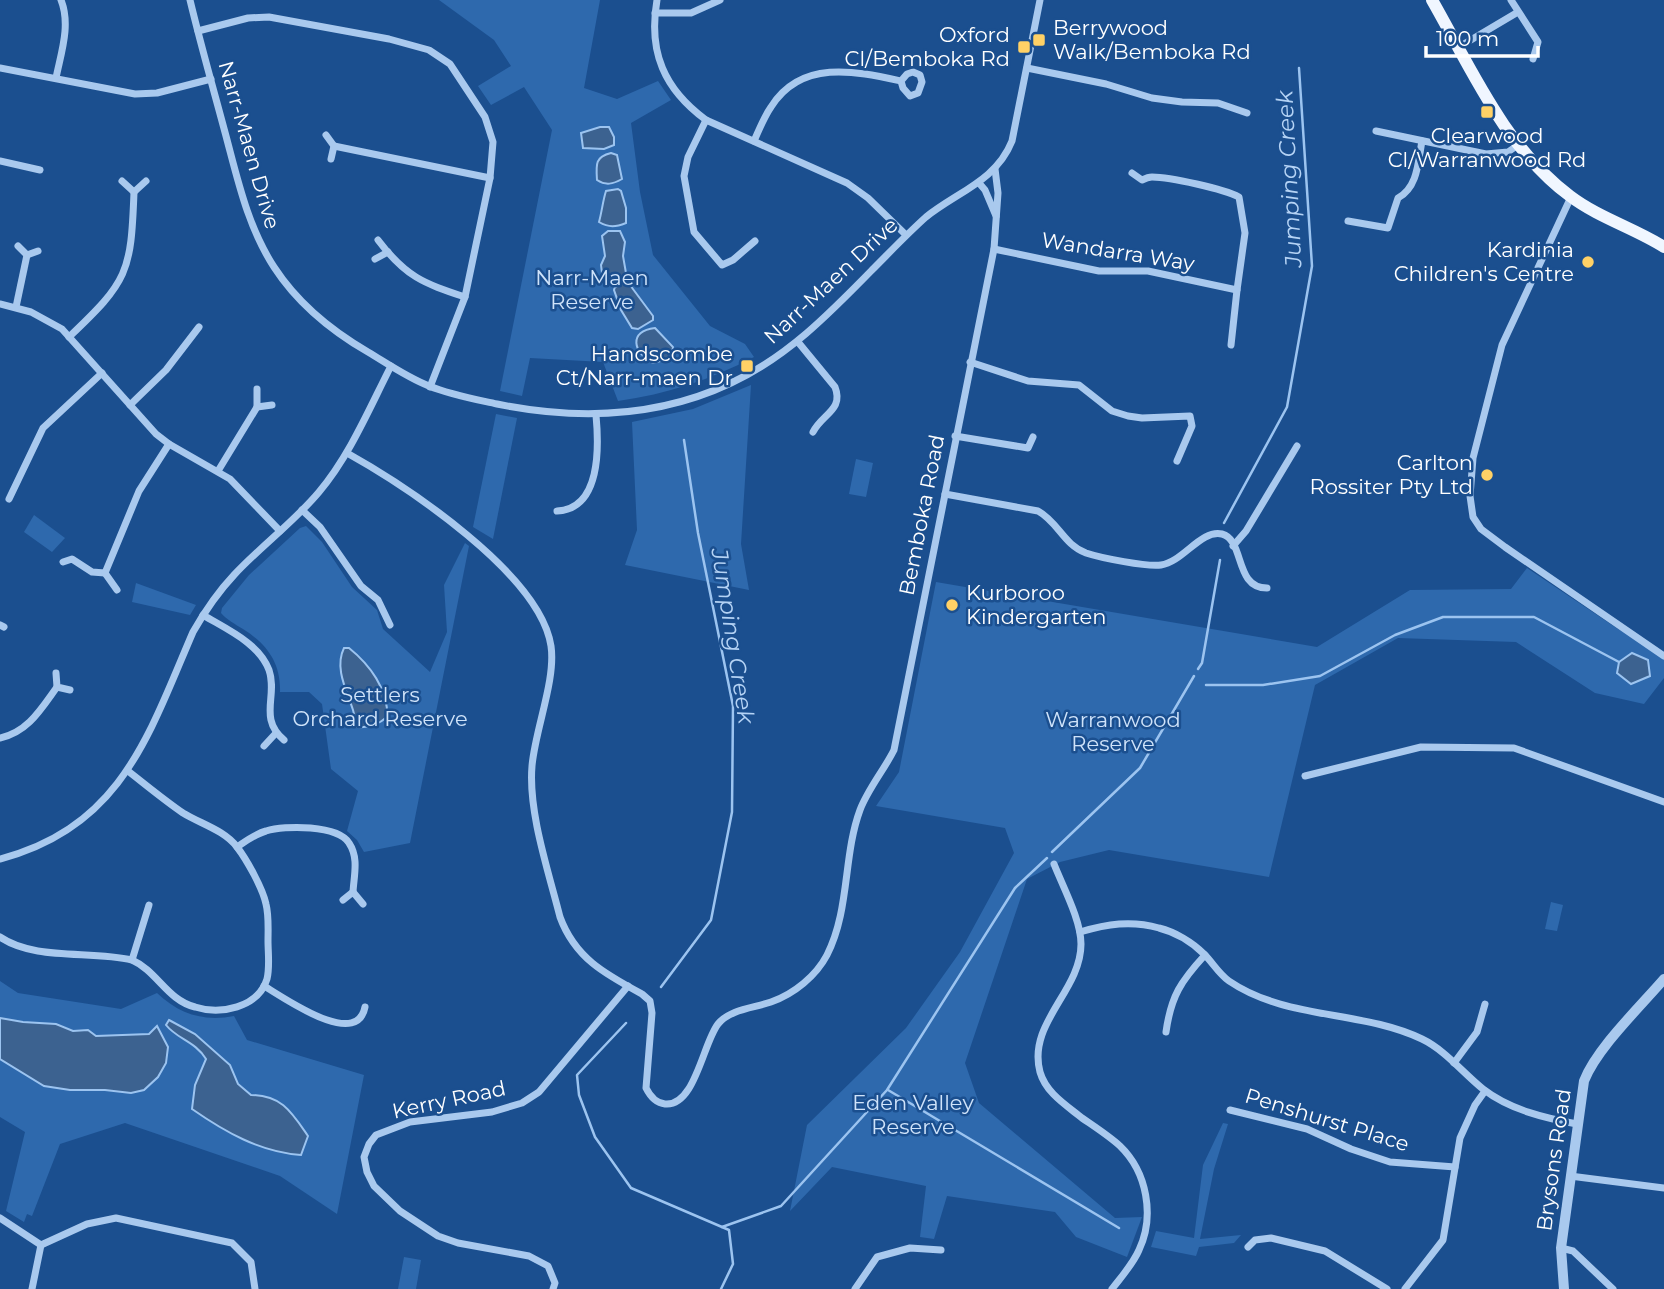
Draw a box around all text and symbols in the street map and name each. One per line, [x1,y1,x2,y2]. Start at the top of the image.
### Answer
scale bar [1426,14,1538,58]
place label: Berrywood Walk/Bemboka Rd [1053,15,1251,64]
place label: Oxford Cl/Bemboka Rd [845,22,1010,71]
text: 100 m [1436,26,1499,51]
marker: Berrywood Walk/Bemboka Rd [1031,32,1047,48]
marker: Oxford Cl/Bemboka Rd [1016,39,1032,55]
street label: Narr-Maen Drive [214,58,285,232]
water label: Jumping Creek [1270,88,1308,269]
marker: Clearwood Cl/Warranwood Rd [1479,104,1495,120]
place label: Clearwood Cl/Warranwood Rd [1388,123,1586,172]
street label: Narr-Maen Drive [759,212,903,349]
street label: Wandarra Way [1040,227,1197,276]
place label: Kardinia Children's Centre [1394,237,1574,286]
marker: Kardinia Children's Centre [1580,254,1596,270]
park label: Narr-Maen Reserve [535,265,649,314]
place label: Handscombe Ct/Narr-maen Dr [556,341,733,390]
marker: Handscombe Ct/Narr-maen Dr [739,358,755,374]
street label: Bemboka Road [894,432,949,597]
place label: Carlton Rossiter Pty Ltd [1309,450,1473,499]
marker: Carlton Rossiter Pty Ltd [1479,467,1495,483]
water label: Jumping Creek [705,545,761,727]
place label: Kurboroo Kindergarten [966,580,1106,629]
marker: Kurboroo Kindergarten [944,597,960,613]
park label: Settlers Orchard Reserve [292,682,468,731]
park label: Warranwood Reserve [1045,707,1181,756]
street label: Kerry Road [390,1075,508,1124]
street label: Penshurst Place [1242,1083,1412,1156]
street label: Brysons Road [1531,1087,1576,1233]
park label: Eden Valley Reserve [852,1090,974,1139]

